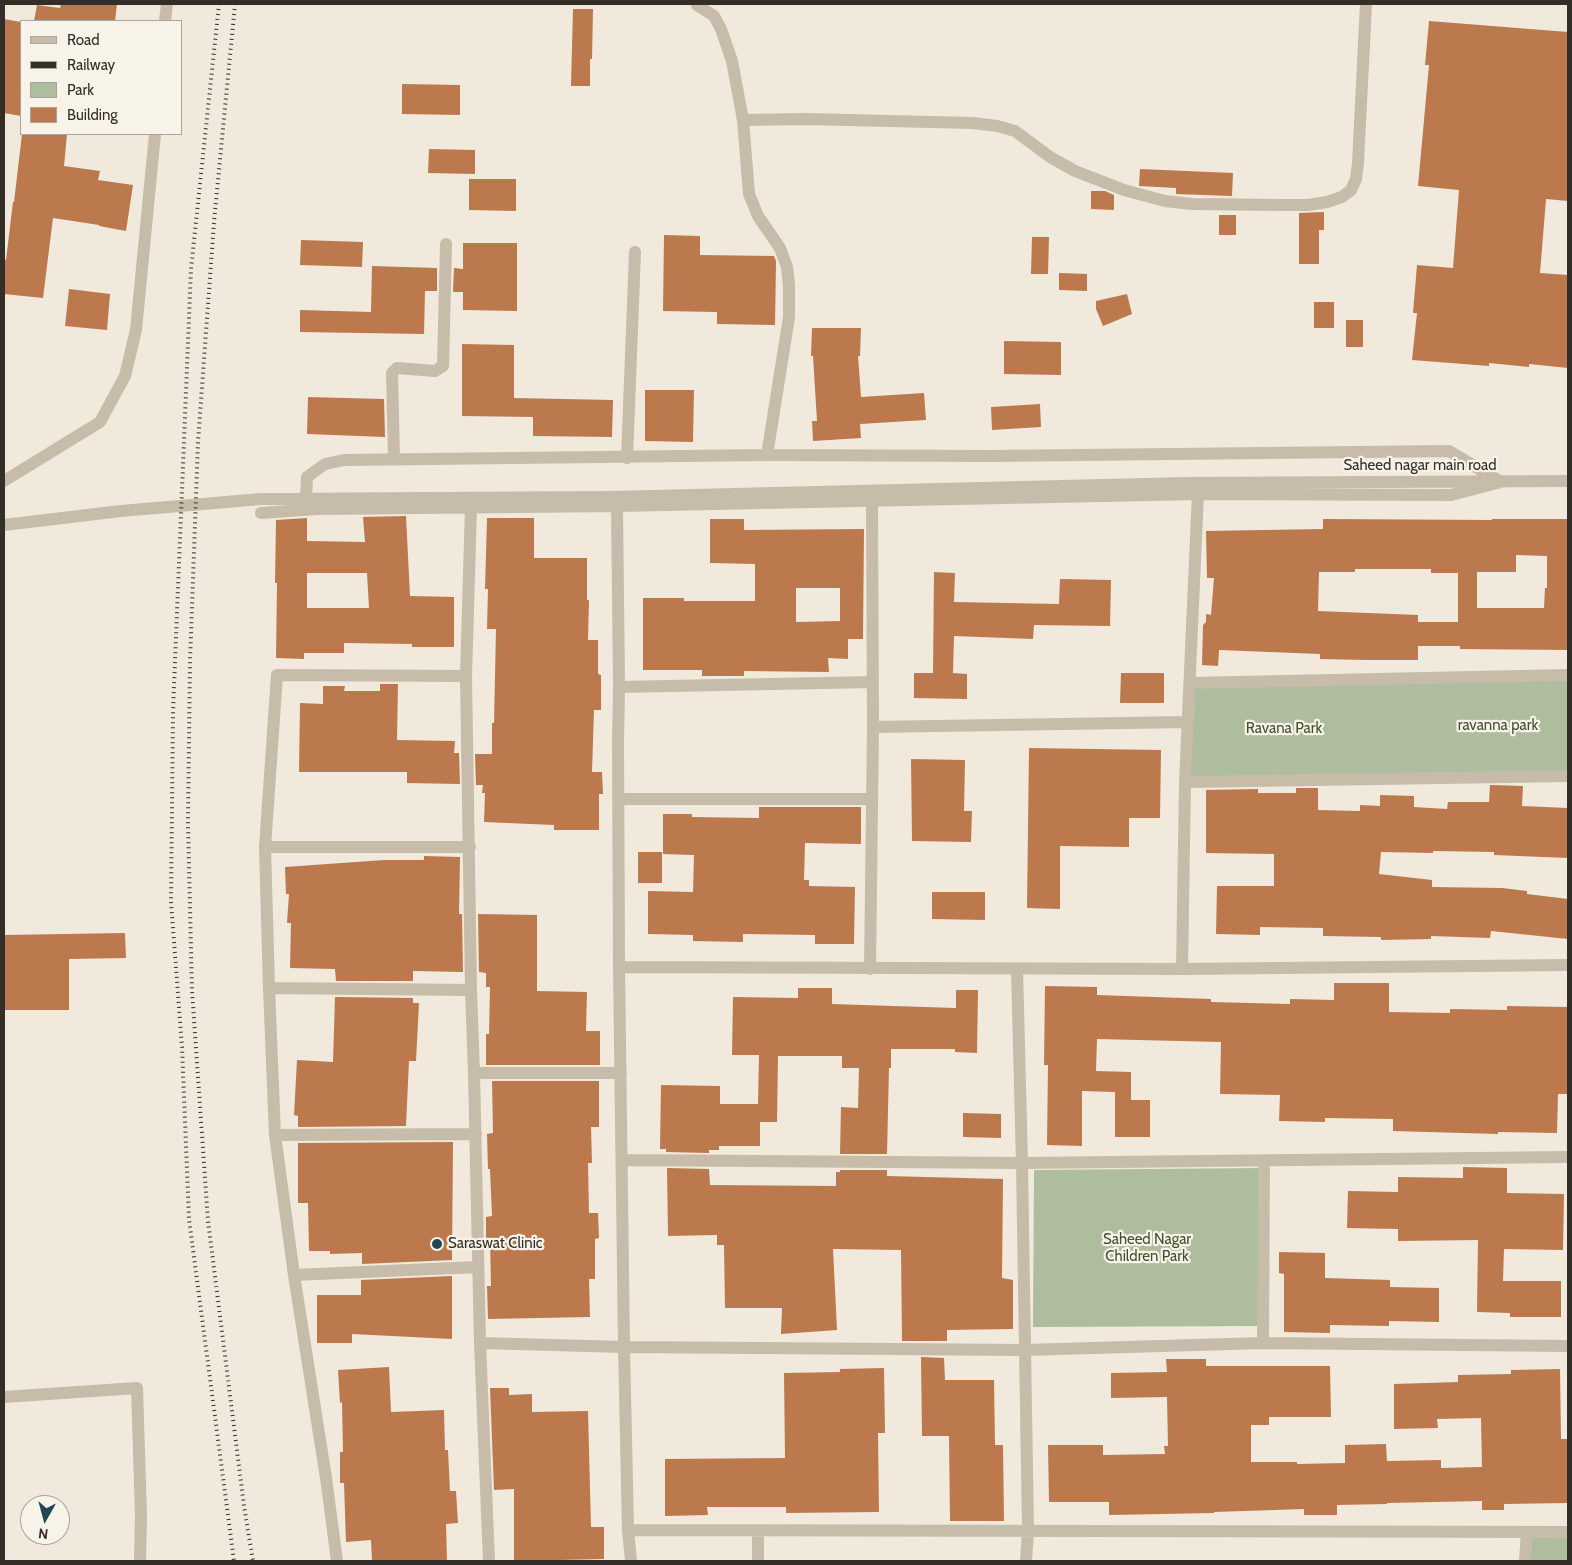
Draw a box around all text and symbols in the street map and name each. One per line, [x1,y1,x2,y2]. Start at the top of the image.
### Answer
legend [20,20,182,135]
text: Road [67,31,100,49]
text: Railway [67,56,115,74]
text: Park [67,81,94,99]
text: Building [67,106,118,124]
street label: Saheed nagar main road [1343,457,1497,475]
park label: ravanna park [1458,717,1538,735]
park label: Ravana Park [1246,720,1322,738]
park label: Saheed Nagar Children Park [1103,1231,1191,1266]
place label: Saraswat Clinic [448,1235,543,1253]
marker: Saraswat Clinic [430,1237,444,1251]
north arrow [20,1495,70,1545]
text: N [37,1524,49,1543]

